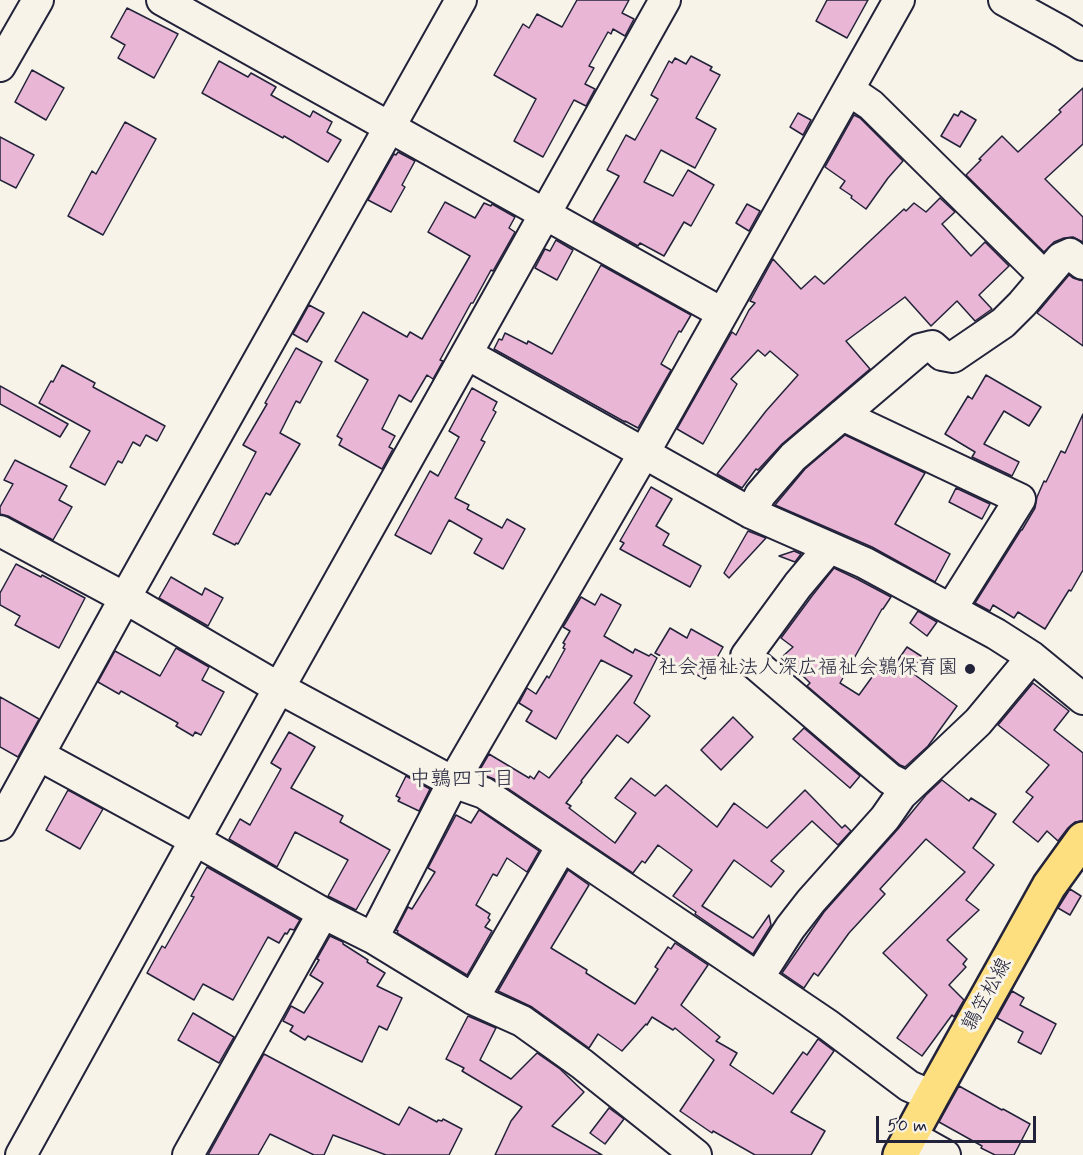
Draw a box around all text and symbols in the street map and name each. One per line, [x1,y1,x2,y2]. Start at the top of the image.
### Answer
place label: 社会福祉法人深広福祉会鶉保育園 [658,657,958,681]
marker: 社会福祉法人深広福祉会鶉保育園 [963,662,977,676]
district label: 中鶉四丁目 [410,768,514,794]
street label: 鶉笠松線 [958,954,1018,1036]
scale bar [879,1104,1040,1142]
text: 50 m [887,1114,927,1138]

